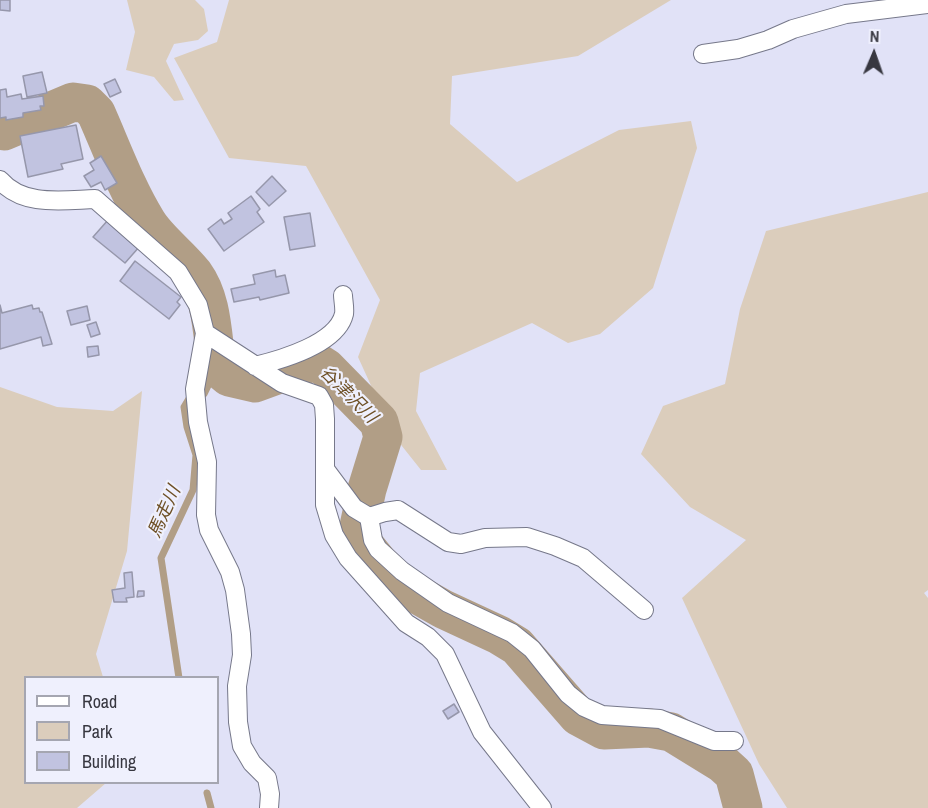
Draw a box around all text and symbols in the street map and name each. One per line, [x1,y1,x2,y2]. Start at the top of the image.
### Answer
north arrow [844,24,904,84]
text: N [869,25,880,47]
water label: 谷津沢川 [315,362,381,428]
water label: 馬走川 [144,483,186,541]
legend [24,676,219,784]
text: Road [82,689,117,714]
text: Park [82,719,112,744]
text: Building [82,749,136,774]

